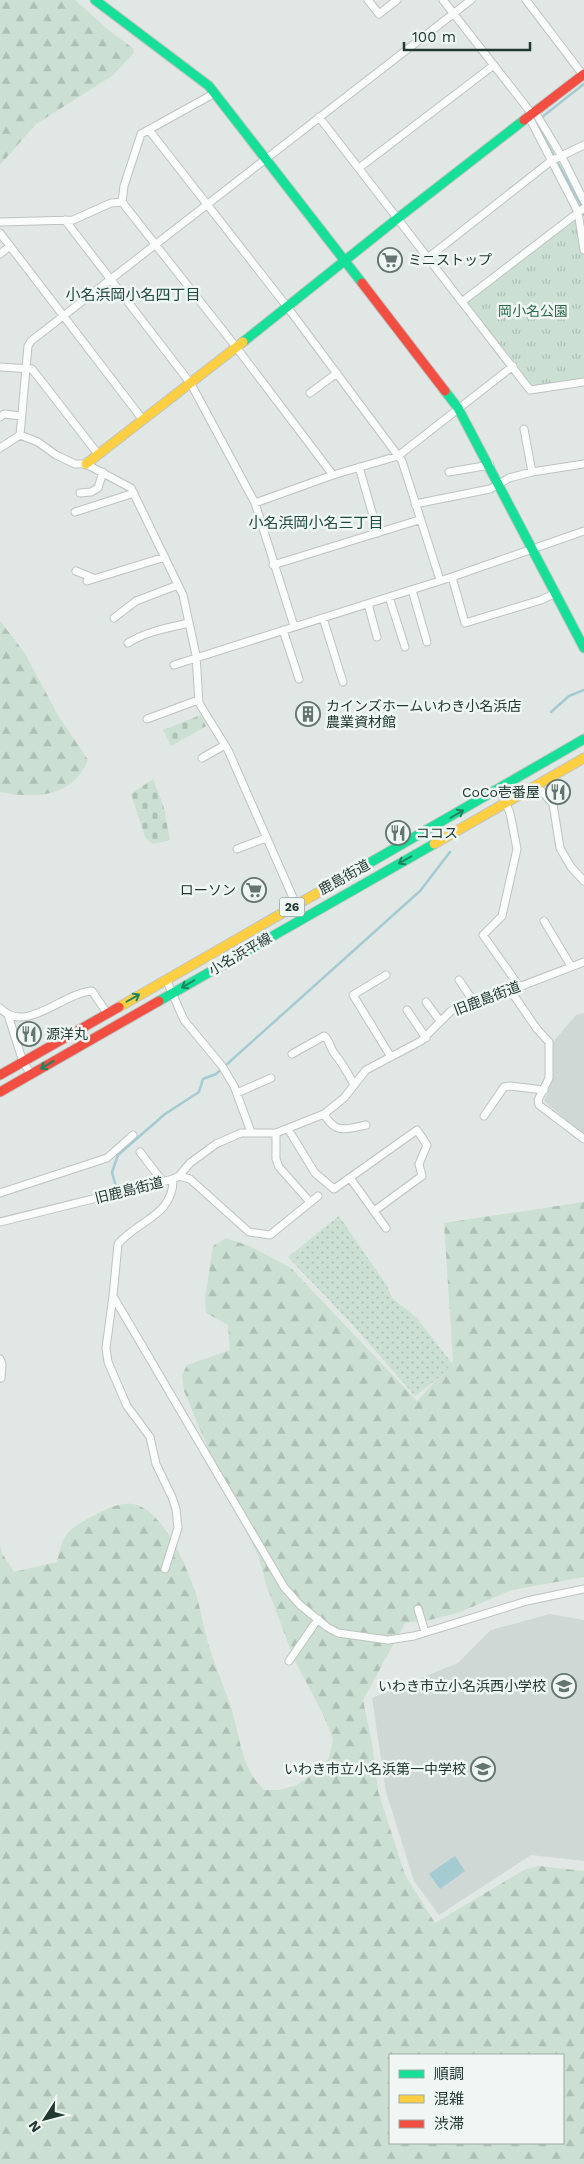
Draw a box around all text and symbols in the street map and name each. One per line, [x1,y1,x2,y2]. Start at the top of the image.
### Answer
scale bar [404,20,530,52]
text: 100 m [412,28,456,46]
supermarket icon: ミニストップ [377,247,403,273]
place label: ミニストップ [408,252,492,268]
district label: 小名浜岡小名四丁目 [65,286,201,304]
park label: 岡小名公園 [498,303,568,319]
district label: 小名浜岡小名三丁目 [248,514,384,532]
place label: カインズホームいわき小名浜店 農業資材館 [326,698,521,730]
building icon: カインズホームいわき小名浜店 農業資材館 [295,701,321,727]
restaurant icon: CoCo壱番屋 [545,779,571,805]
place label: CoCo壱番屋 [462,784,540,800]
one-way arrow [449,808,463,818]
restaurant icon: ココス [385,820,411,846]
place label: ココス [416,825,458,841]
street label: 鹿島街道 [316,856,372,898]
one-way arrow [398,856,413,865]
supermarket icon: ローソン [241,877,267,903]
place label: ローソン [180,882,236,898]
road number: 26 [280,898,304,916]
street label: 小名浜平線 [206,930,274,978]
street label: 旧鹿島街道 [451,978,523,1018]
one-way arrow [181,980,196,990]
one-way arrow [125,992,140,1002]
restaurant icon: 源洋丸 [16,1021,42,1047]
place label: 源洋丸 [46,1026,88,1042]
one-way arrow [40,1060,54,1070]
street label: 旧鹿島街道 [93,1174,165,1206]
school or university icon: いわき市立小名浜西小学校 [551,1673,577,1699]
place label: いわき市立小名浜西小学校 [378,1678,546,1694]
school or university icon: いわき市立小名浜第一中学校 [470,1756,496,1782]
place label: いわき市立小名浜第一中学校 [284,1761,466,1777]
legend [389,2054,564,2144]
text: 順調 [434,2065,464,2083]
text: 混雑 [434,2090,464,2108]
north arrow [20,2094,70,2144]
text: 渋滞 [434,2115,464,2133]
text: N [25,2118,44,2136]

